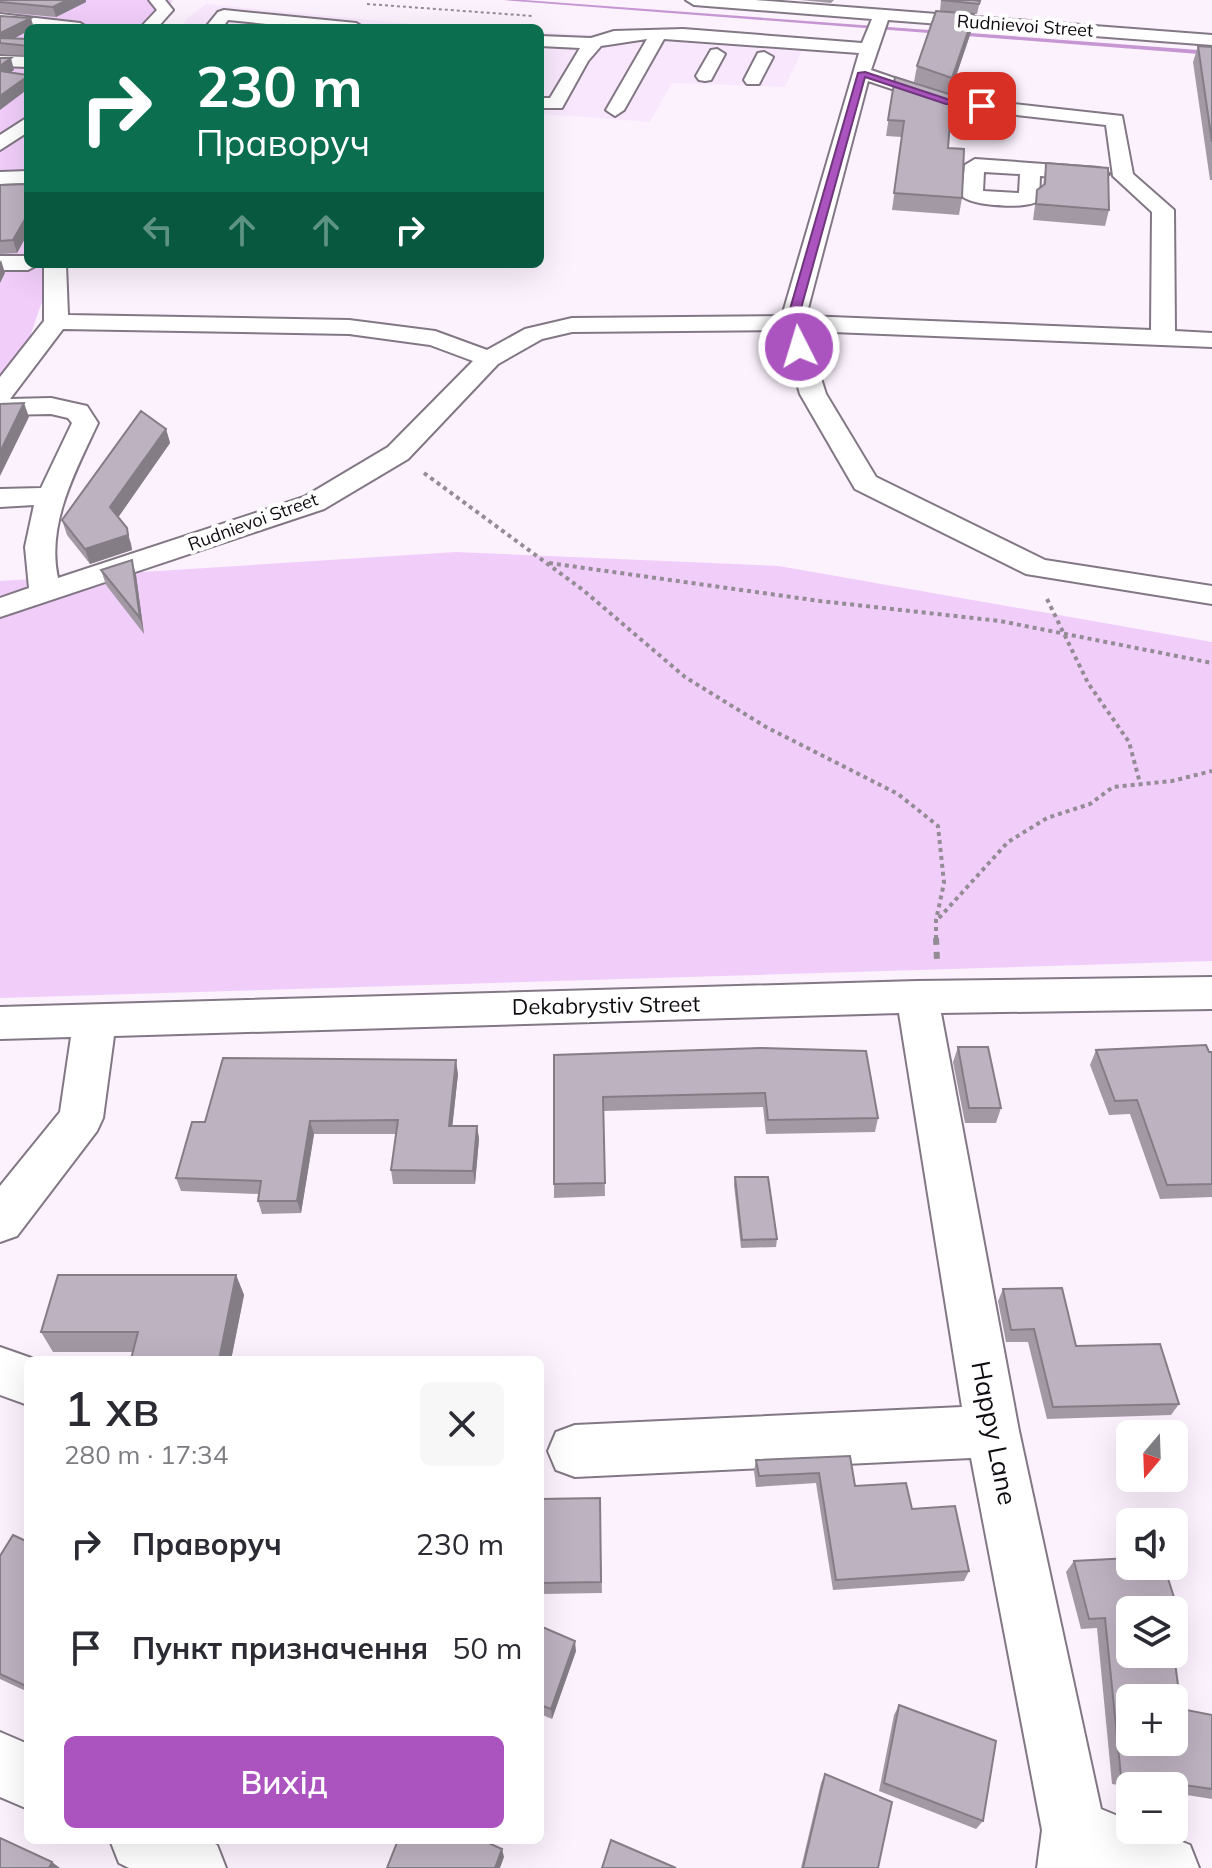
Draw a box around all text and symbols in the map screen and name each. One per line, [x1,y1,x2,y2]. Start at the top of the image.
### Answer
street label: Rudnievoi Street [956,9,1094,42]
text: 230 m [196,51,363,121]
icon: right [64,56,168,160]
pin [948,72,1016,140]
icon: arrive [960,84,1004,128]
text: Праворуч [196,120,370,165]
icon: left [136,208,180,252]
icon: ahead [220,208,264,252]
icon: ahead [304,208,348,252]
icon: right [388,208,432,252]
position arrow [757,305,841,389]
street label: Rudnievoi Street [185,487,321,556]
street label: Dekabrystiv Street [512,989,701,1021]
street label: Happy Lane [964,1358,1025,1508]
text: 1 хв [64,1378,159,1438]
button: close [420,1382,504,1466]
north arrow [1116,1420,1188,1492]
map controls [1116,1420,1188,1844]
text: 280 m · 17:34 [64,1438,228,1471]
button: sound [1116,1508,1188,1580]
icon: right [64,1522,108,1566]
text: Праворуч [132,1525,282,1563]
text: 230 m [416,1525,504,1563]
button: layers [1116,1596,1188,1668]
icon: arrive [64,1626,108,1670]
text: Пункт призначення [132,1629,428,1667]
text: 50 m [452,1629,522,1667]
button: + [1116,1684,1188,1756]
button: Вихід [64,1736,504,1828]
button: − [1116,1772,1188,1844]

